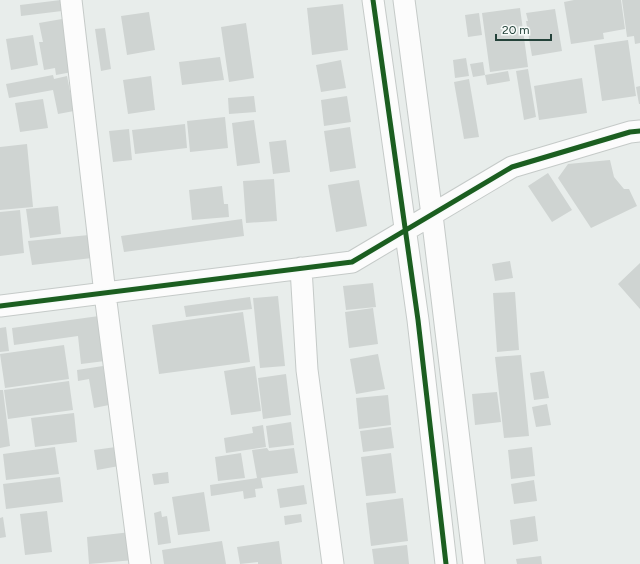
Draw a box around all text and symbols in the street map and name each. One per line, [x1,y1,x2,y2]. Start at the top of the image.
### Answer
scale bar [496,16,551,42]
text: 20 m [502,23,530,37]

